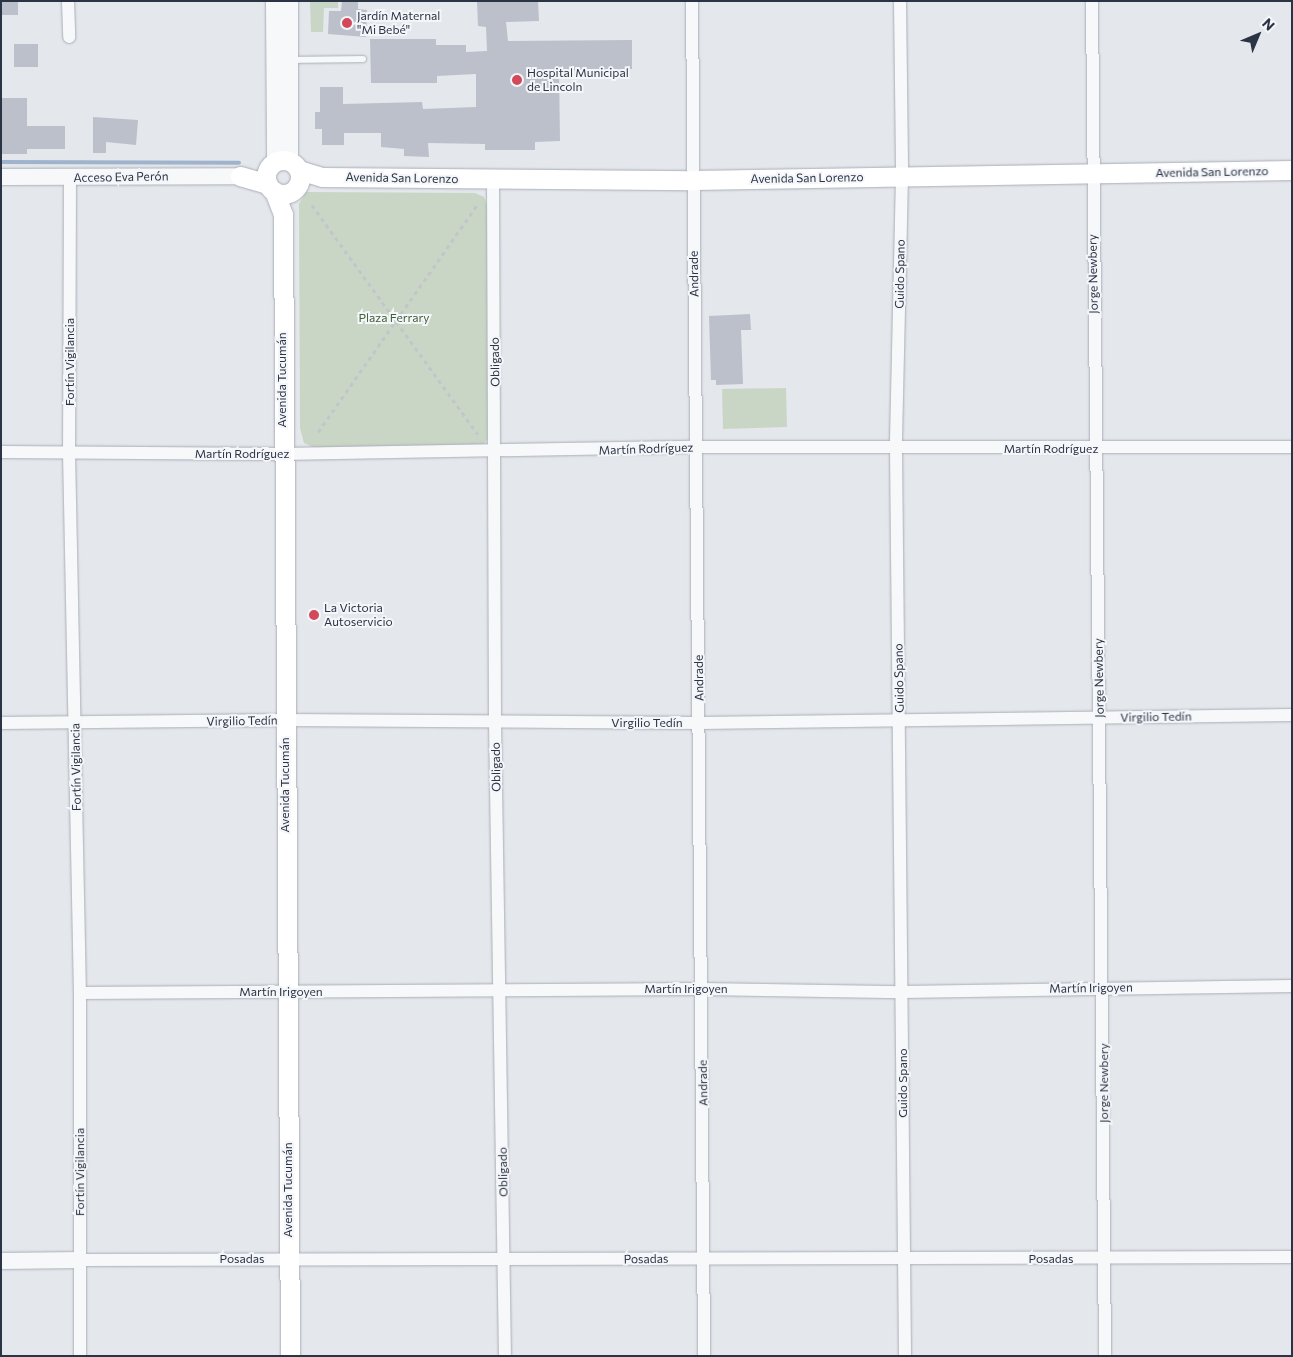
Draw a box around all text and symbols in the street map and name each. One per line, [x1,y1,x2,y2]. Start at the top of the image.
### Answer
place label: Jardín Maternal "Mi Bebé" [357,9,440,37]
north arrow [1233,10,1283,60]
text: N [1259,14,1279,34]
marker: Jardín Maternal "Mi Bebé" [341,17,353,29]
place label: Hospital Municipal de Lincoln [527,66,629,94]
marker: Hospital Municipal de Lincoln [511,74,523,86]
street label: Avenida San Lorenzo [1155,164,1269,180]
street label: Acceso Eva Perón [73,169,169,185]
street label: Avenida San Lorenzo [345,170,459,186]
street label: Avenida San Lorenzo [750,170,864,186]
street label: Jorge Newbery [1085,234,1101,314]
street label: Guido Spano [892,239,908,309]
street label: Andrade [686,251,702,297]
park label: Plaza Ferrary [358,311,430,325]
street label: Fortín Vigilancia [63,318,77,406]
street label: Avenida Tucumán [275,332,289,428]
street label: Obligado [487,337,503,387]
street label: Martín Rodríguez [598,440,694,458]
street label: Martín Rodríguez [1004,442,1098,456]
street label: Martín Rodríguez [195,447,289,461]
place label: La Victoria Autoservicio [324,601,393,629]
marker: La Victoria Autoservicio [308,609,320,621]
street label: Jorge Newbery [1091,638,1107,718]
street label: Guido Spano [891,643,907,713]
street label: Andrade [691,655,707,701]
street label: Virgilio Tedín [1120,709,1192,725]
street label: Virgilio Tedín [206,713,278,729]
street label: Virgilio Tedín [611,716,683,730]
street label: Fortín Vigilancia [68,723,84,811]
street label: Avenida Tucumán [278,737,292,833]
street label: Obligado [488,742,504,792]
street label: Martín Irigoyen [1049,980,1133,996]
street label: Martín Irigoyen [644,982,728,996]
street label: Martín Irigoyen [239,985,323,999]
street label: Jorge Newbery [1097,1043,1111,1123]
street label: Guido Spano [896,1048,910,1118]
street label: Andrade [695,1060,711,1106]
street label: Fortín Vigilancia [73,1128,87,1216]
street label: Avenida Tucumán [281,1142,295,1238]
street label: Obligado [495,1147,511,1197]
street label: Posadas [623,1251,669,1267]
street label: Posadas [220,1252,264,1266]
street label: Posadas [1029,1252,1073,1266]

